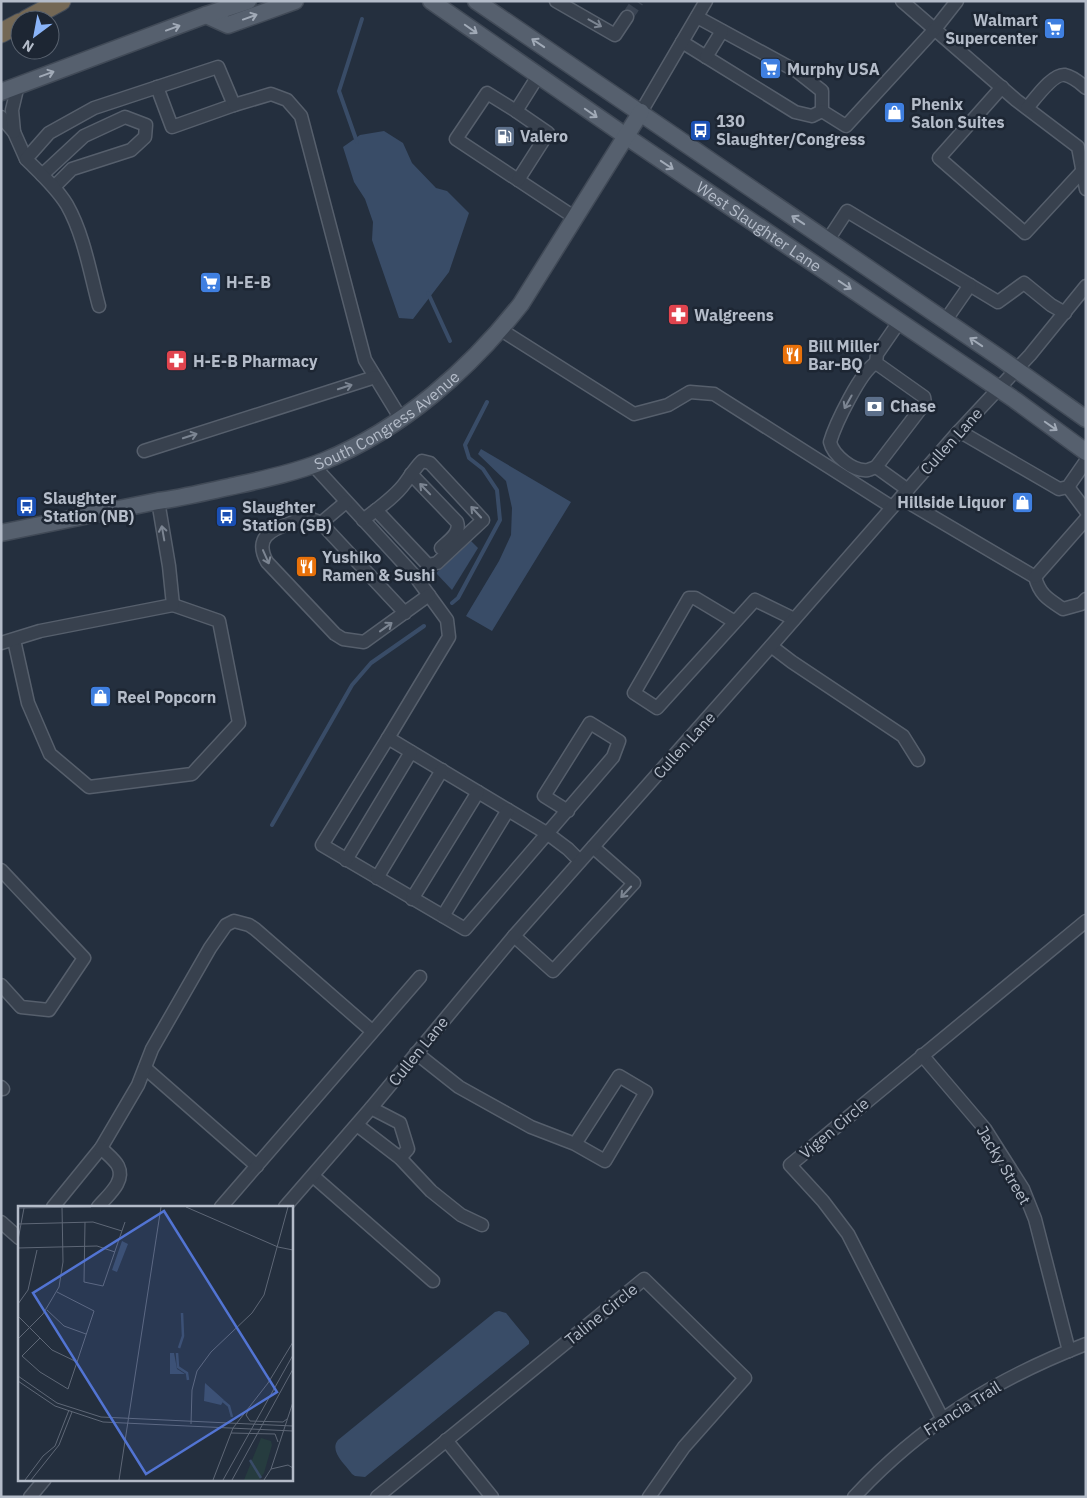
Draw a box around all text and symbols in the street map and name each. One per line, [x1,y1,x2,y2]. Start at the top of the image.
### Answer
north arrow [10,10,60,60]
place label: Walmart Supercenter [945,10,1039,48]
one-way arrow [242,12,257,21]
supermarket icon: Walmart Supercenter [1042,17,1066,41]
one-way arrow [587,19,601,29]
one-way arrow [165,23,180,32]
one-way arrow [464,24,478,34]
text: N [19,36,37,56]
one-way arrow [531,38,545,48]
supermarket icon: Murphy USA [759,57,783,81]
place label: Murphy USA [787,59,880,79]
one-way arrow [39,69,54,78]
place label: Phenix Salon Suites [911,94,1005,132]
shop icon: Phenix Salon Suites [883,101,907,125]
one-way arrow [584,108,598,118]
place label: 130 Slaughter/Congress [716,111,865,149]
bus stop icon: 130 Slaughter/Congress [688,118,712,142]
fuel station icon: Valero [492,124,516,148]
place label: Valero [520,126,568,146]
one-way arrow [660,159,674,170]
street label: West Slaughter Lane [692,177,826,276]
one-way arrow [792,215,806,225]
supermarket icon: H-E-B [198,270,222,294]
place label: H-E-B [226,272,271,292]
one-way arrow [838,280,852,290]
pharmacy icon: Walgreens [666,303,690,327]
place label: Walgreens [694,305,774,325]
place label: Bill Miller Bar-BQ [808,336,880,374]
one-way arrow [969,337,983,347]
restaurant icon: Bill Miller Bar-BQ [780,343,804,367]
pharmacy icon: H-E-B Pharmacy [165,349,189,373]
place label: H-E-B Pharmacy [193,351,318,371]
street label: South Congress Avenue [311,366,464,474]
one-way arrow [337,382,353,391]
one-way arrow [843,394,852,409]
bank icon: Chase [862,394,886,418]
place label: Chase [890,396,936,416]
street label: Cullen Lane [916,403,987,479]
one-way arrow [1044,421,1058,431]
one-way arrow [182,431,198,440]
one-way arrow [419,483,431,495]
place label: Slaughter Station (NB) [43,488,134,526]
shop icon: Hillside Liquor [1010,490,1034,514]
place label: Hillside Liquor [897,492,1007,512]
bus stop icon: Slaughter Station (NB) [15,495,39,519]
place label: Slaughter Station (SB) [242,497,332,535]
bus stop icon: Slaughter Station (SB) [214,504,238,528]
one-way arrow [470,505,482,518]
one-way arrow [158,526,168,542]
place label: Yushiko Ramen & Sushi [322,547,435,585]
one-way arrow [261,549,271,564]
restaurant icon: Yushiko Ramen & Sushi [294,554,318,578]
one-way arrow [379,621,392,632]
shop icon: Reel Popcorn [89,685,113,709]
place label: Reel Popcorn [117,687,216,707]
street label: Cullen Lane [649,707,720,783]
one-way arrow [620,885,631,898]
street label: Cullen Lane [384,1012,452,1090]
street label: Vigen Circle [795,1093,873,1163]
street label: Jacky Street [973,1122,1035,1208]
inset map [18,1206,292,1480]
street label: Taline Circle [561,1279,641,1349]
street label: Francia Trail [920,1376,1004,1440]

